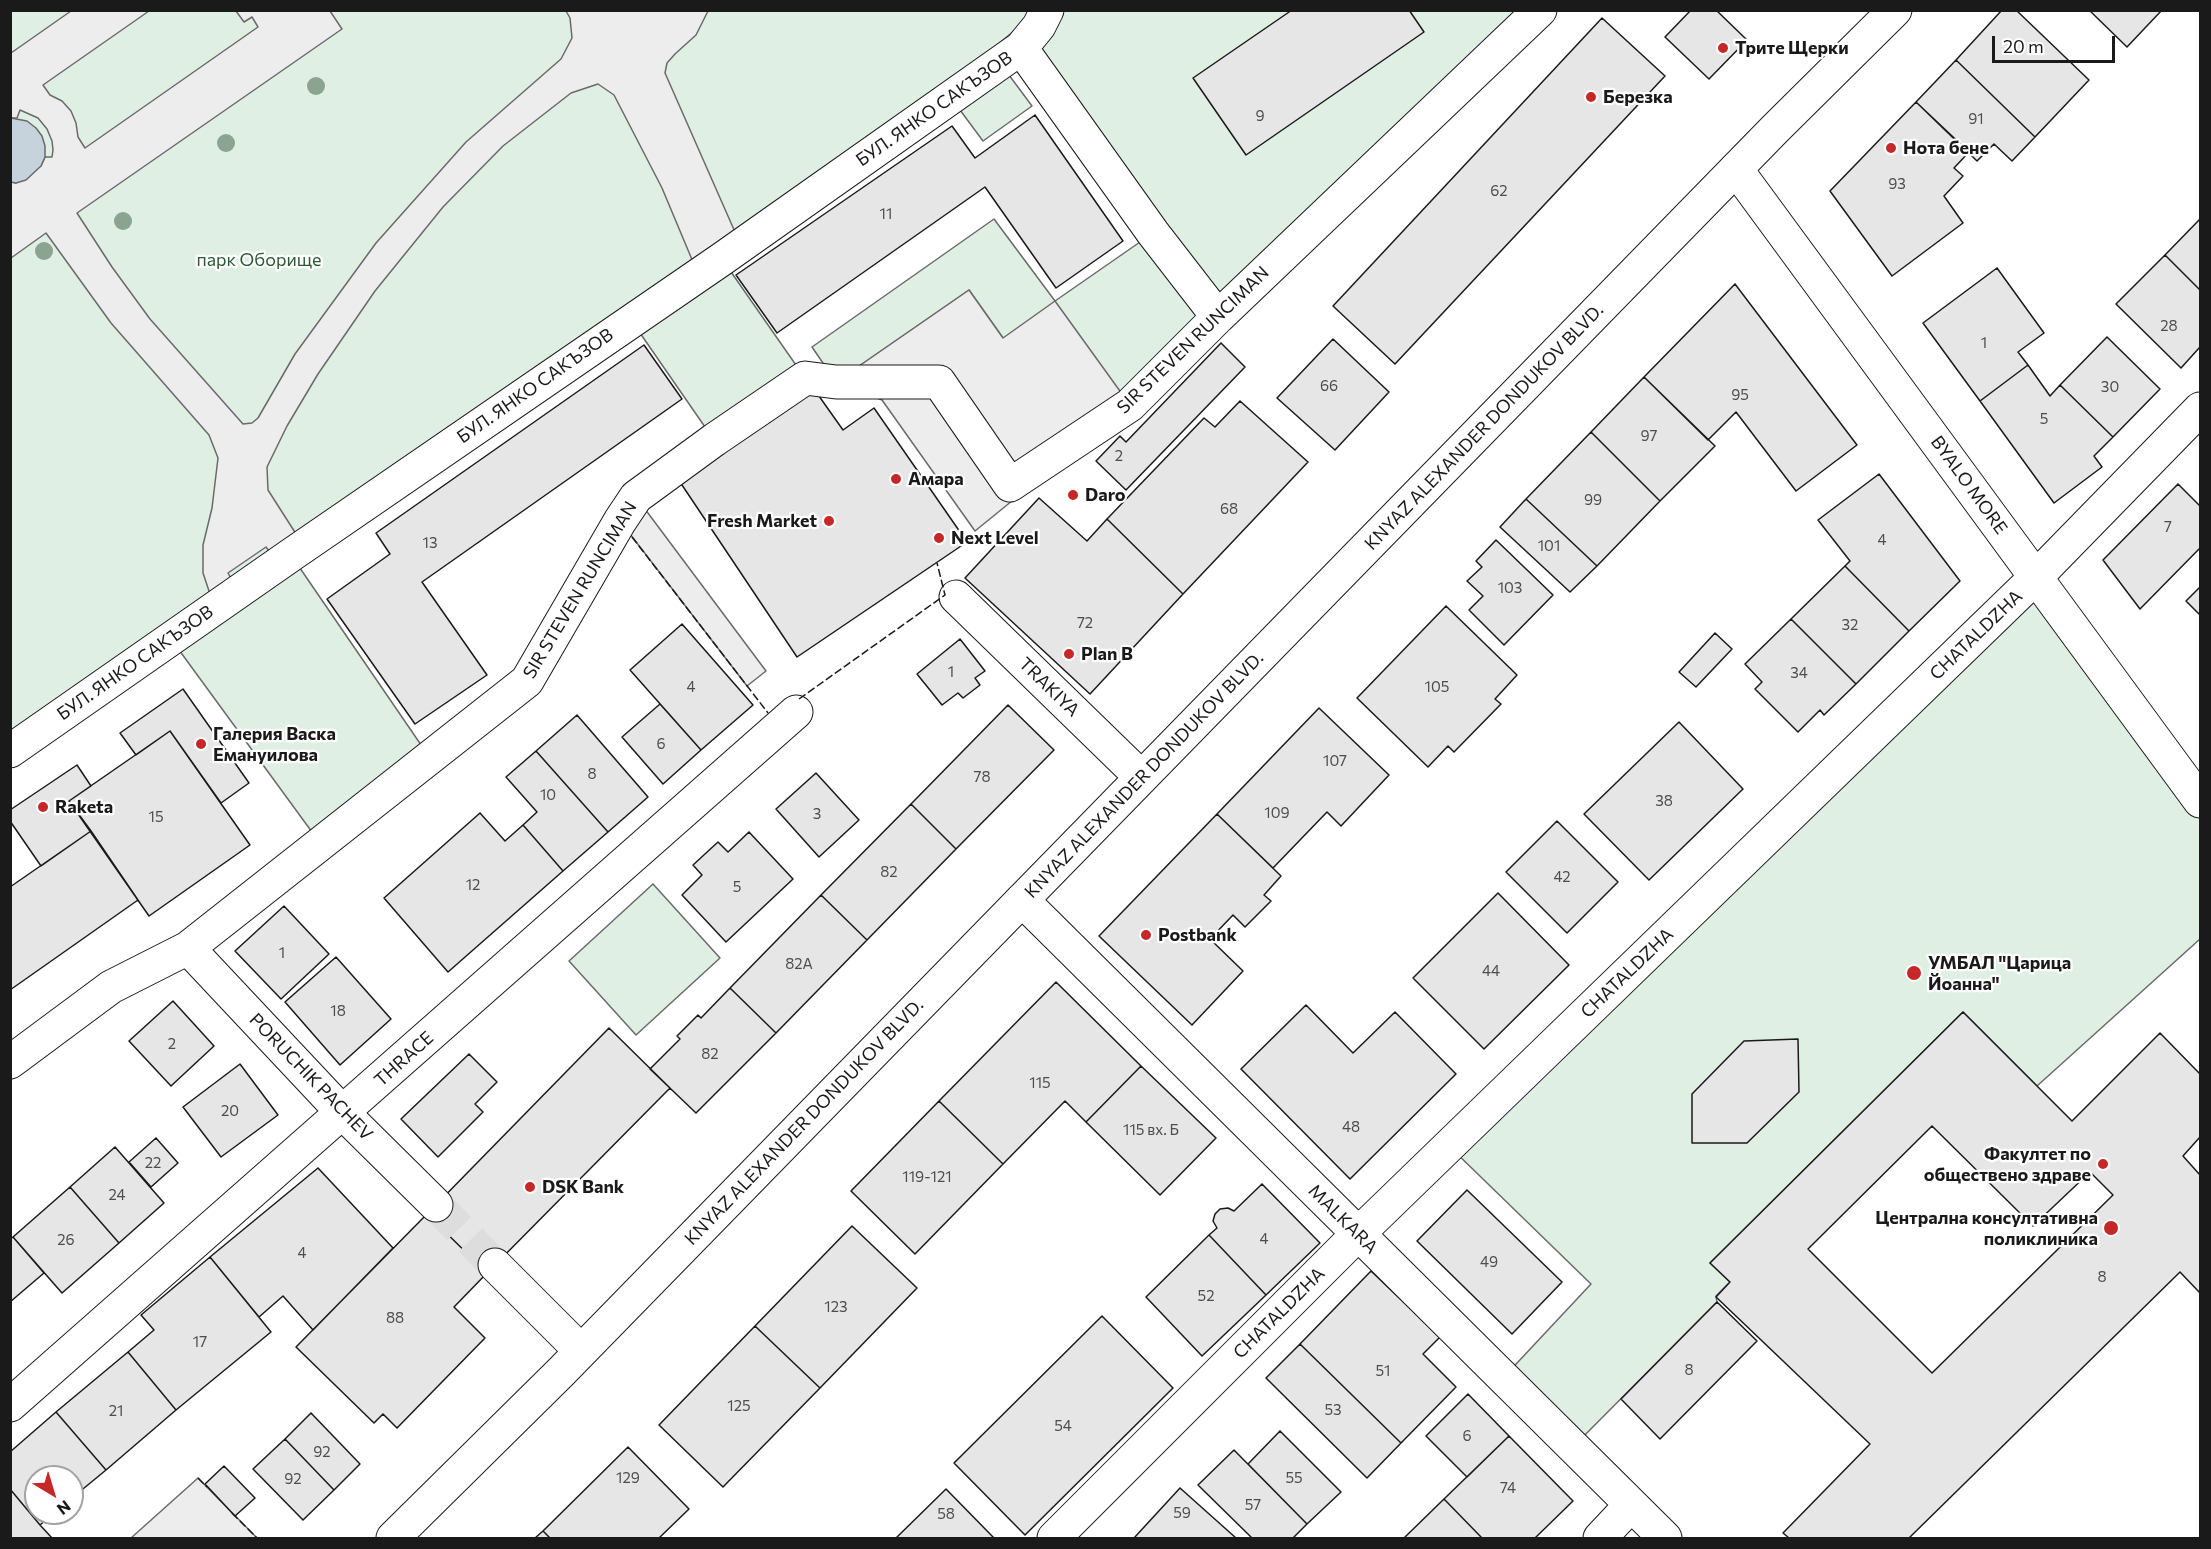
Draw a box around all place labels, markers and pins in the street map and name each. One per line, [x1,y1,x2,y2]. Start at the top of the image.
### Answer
place label: Трите Щерки [1735,37,1849,59]
marker: Трите Щерки [1716,41,1730,55]
place label: Березка [1603,86,1673,108]
marker: Березка [1584,90,1598,104]
place label: Нота бене [1903,137,1989,159]
marker: Нота бене [1884,141,1898,155]
place label: Амара [908,468,964,490]
marker: Амара [889,472,903,486]
place label: Daro [1085,484,1126,506]
marker: Daro [1066,488,1080,502]
place label: Fresh Market [707,510,817,532]
marker: Fresh Market [822,514,836,528]
place label: Next Level [951,527,1039,549]
marker: Next Level [932,531,946,545]
place label: Plan B [1081,643,1133,665]
marker: Plan B [1062,647,1076,661]
place label: Галерия Васка Емануилова [213,723,336,766]
marker: Галерия Васка Емануилова [194,737,208,751]
place label: Raketa [55,796,113,818]
marker: Raketa [36,800,50,814]
place label: Postbank [1158,924,1237,946]
marker: Postbank [1139,928,1153,942]
place label: УМБАЛ "Царица Йоанна" [1928,952,2071,994]
marker: УМБАЛ "Царица Йоанна" [1905,964,1923,982]
place label: Факултет по обществено здраве [1924,1143,2091,1186]
marker: Факултет по обществено здраве [2096,1157,2110,1171]
place label: DSK Bank [542,1176,624,1198]
marker: DSK Bank [523,1180,537,1194]
place label: Централна консултативна поликлиника [1875,1207,2098,1250]
marker: Централна консултативна поликлиника [2102,1219,2120,1237]

